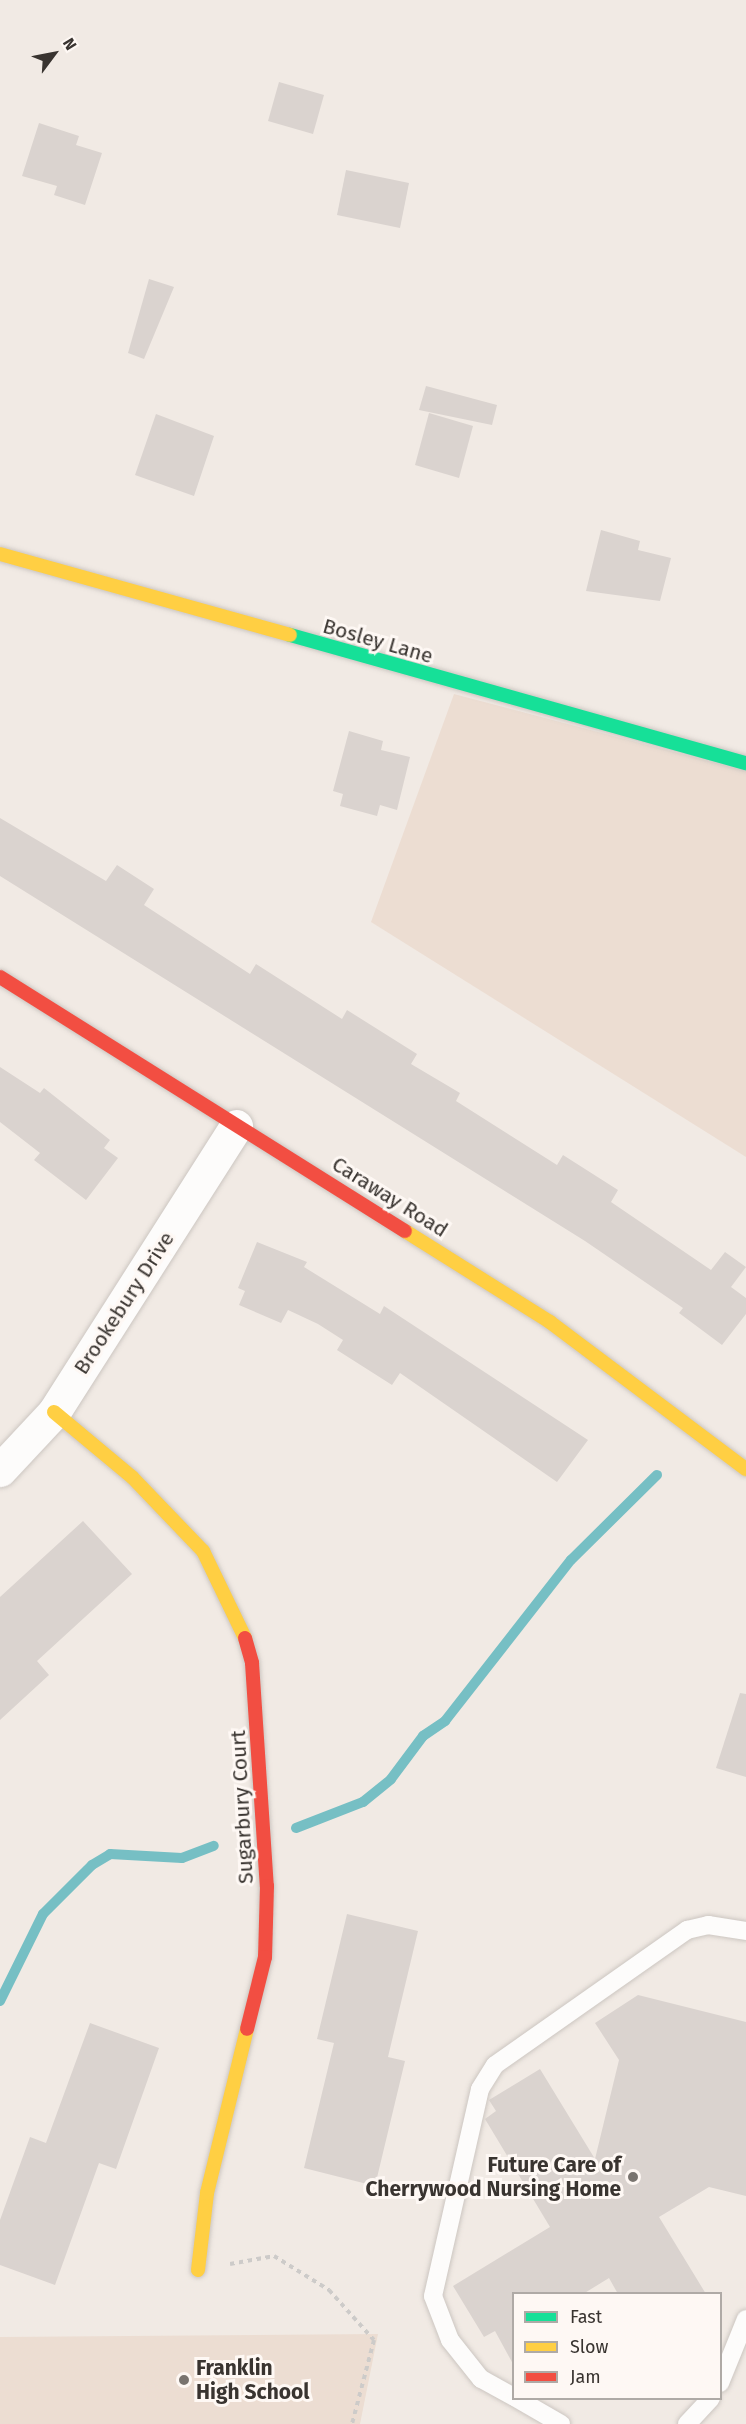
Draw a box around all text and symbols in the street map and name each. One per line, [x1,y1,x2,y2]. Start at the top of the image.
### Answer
north arrow [24,24,84,84]
text: N [59,35,81,54]
street label: Bosley Lane [320,613,436,669]
street label: Caraway Road [327,1151,453,1243]
street label: Brookebury Drive [69,1227,179,1379]
street label: Sugarbury Court [225,1729,259,1885]
place label: Future Care of Cherrywood Nursing Home [365,2152,621,2202]
marker: Future Care of Cherrywood Nursing Home [626,2170,640,2184]
legend [512,2292,722,2400]
text: Fast [570,2306,602,2328]
text: Slow [570,2336,608,2358]
place label: Franklin High School [196,2355,310,2405]
text: Jam [570,2366,601,2388]
marker: Franklin High School [177,2373,191,2387]

